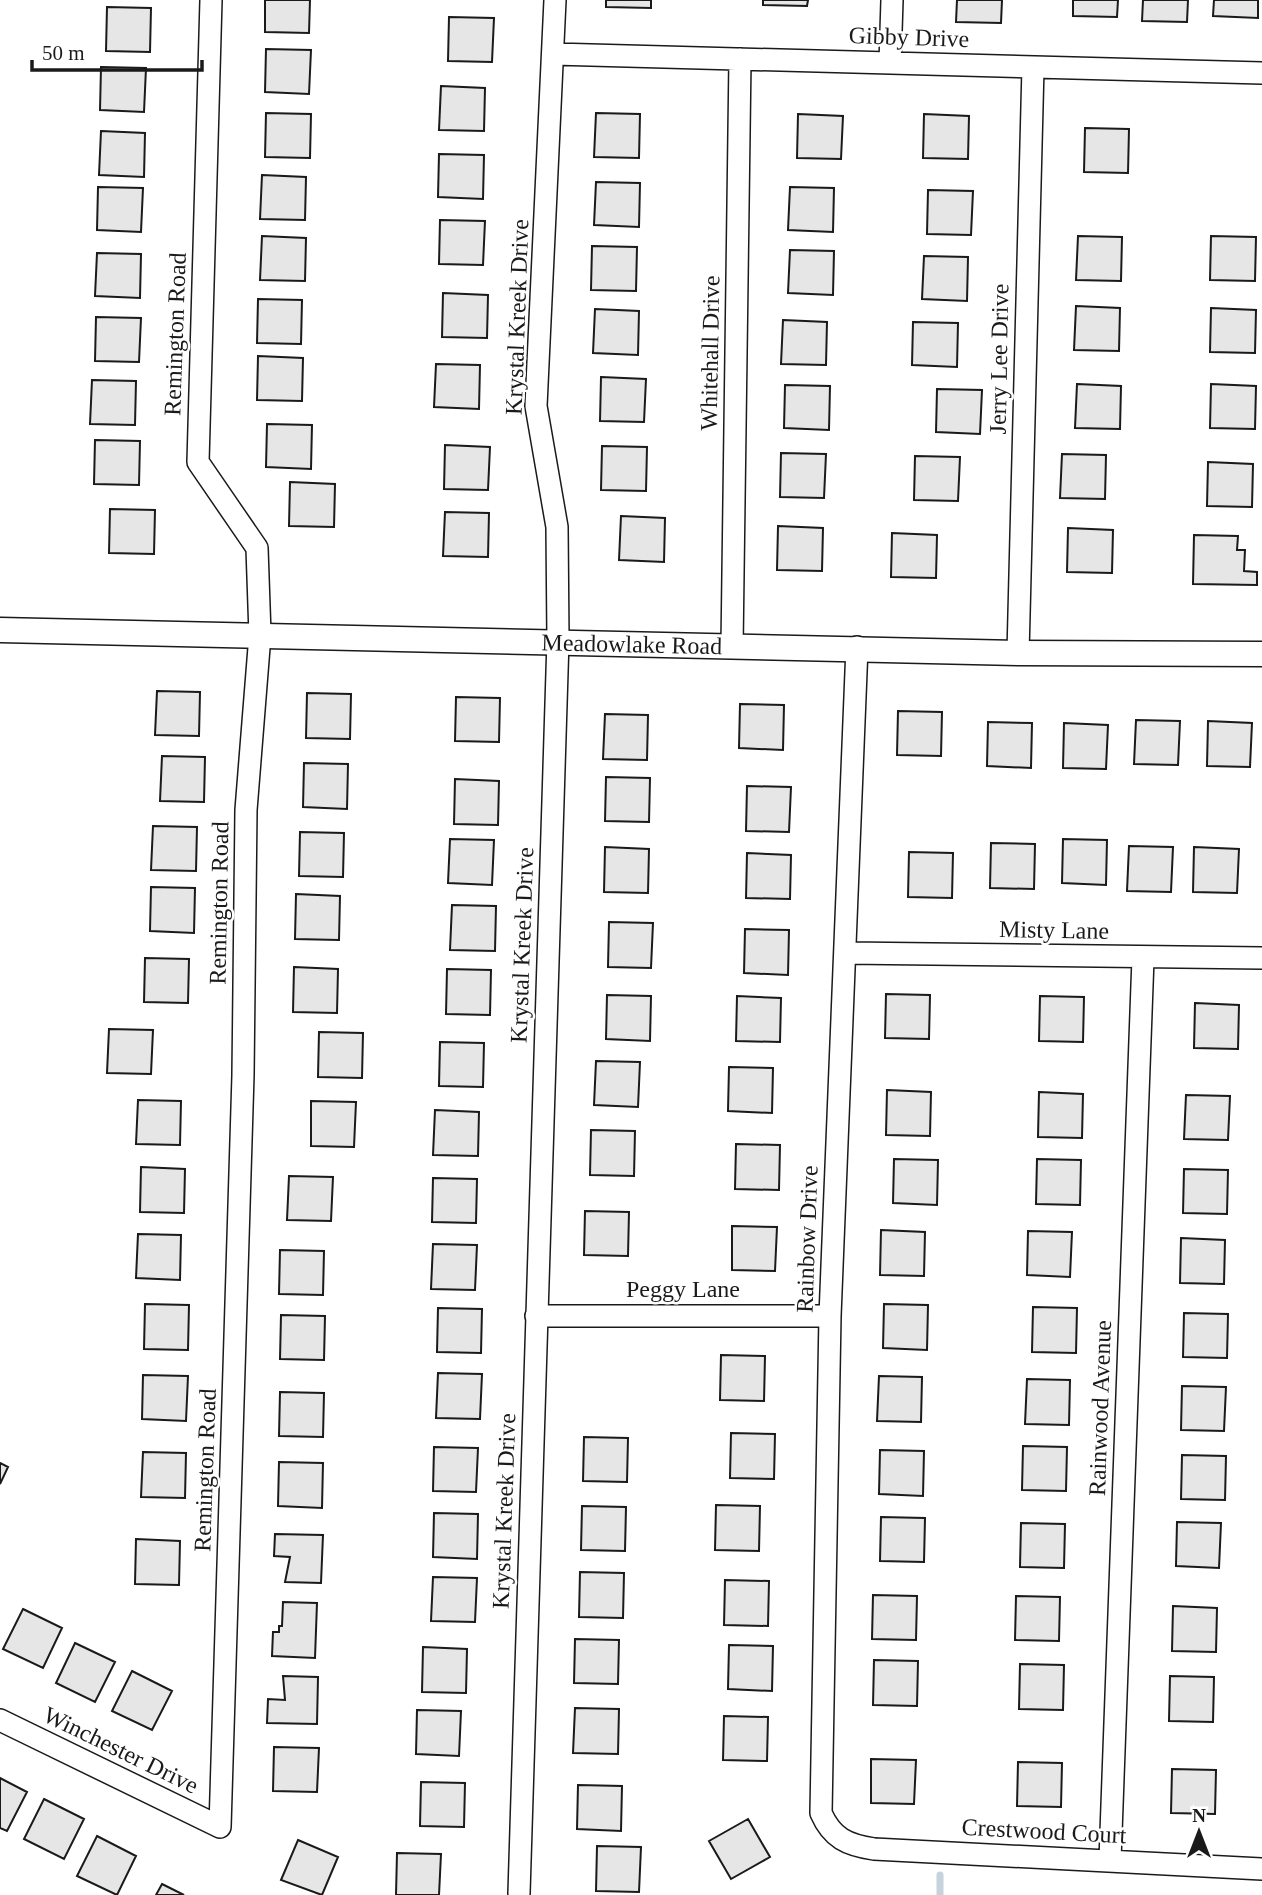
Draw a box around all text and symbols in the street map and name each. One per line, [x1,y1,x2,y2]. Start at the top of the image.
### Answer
street label: Gibby Drive [848,22,970,52]
scale bar [32,28,201,72]
text: 50 m [42,41,85,65]
street label: Krystal Kreek Drive [501,219,533,415]
street label: Remington Road [159,252,191,416]
street label: Whitehall Drive [696,275,724,431]
street label: Jerry Lee Drive [985,283,1013,435]
street label: Meadowlake Road [541,629,722,659]
street label: Remington Road [205,821,233,985]
street label: Krystal Kreek Drive [506,847,538,1043]
street label: Misty Lane [999,916,1109,944]
street label: Rainbow Drive [791,1165,823,1313]
street label: Peggy Lane [626,1276,740,1302]
street label: Rainwood Avenue [1084,1319,1116,1497]
street label: Remington Road [189,1388,221,1552]
street label: Krystal Kreek Drive [488,1413,520,1609]
street label: Winchester Drive [39,1701,203,1799]
north arrow [1164,1797,1234,1867]
text: N [1192,1805,1206,1826]
street label: Crestwood Court [961,1814,1127,1848]

